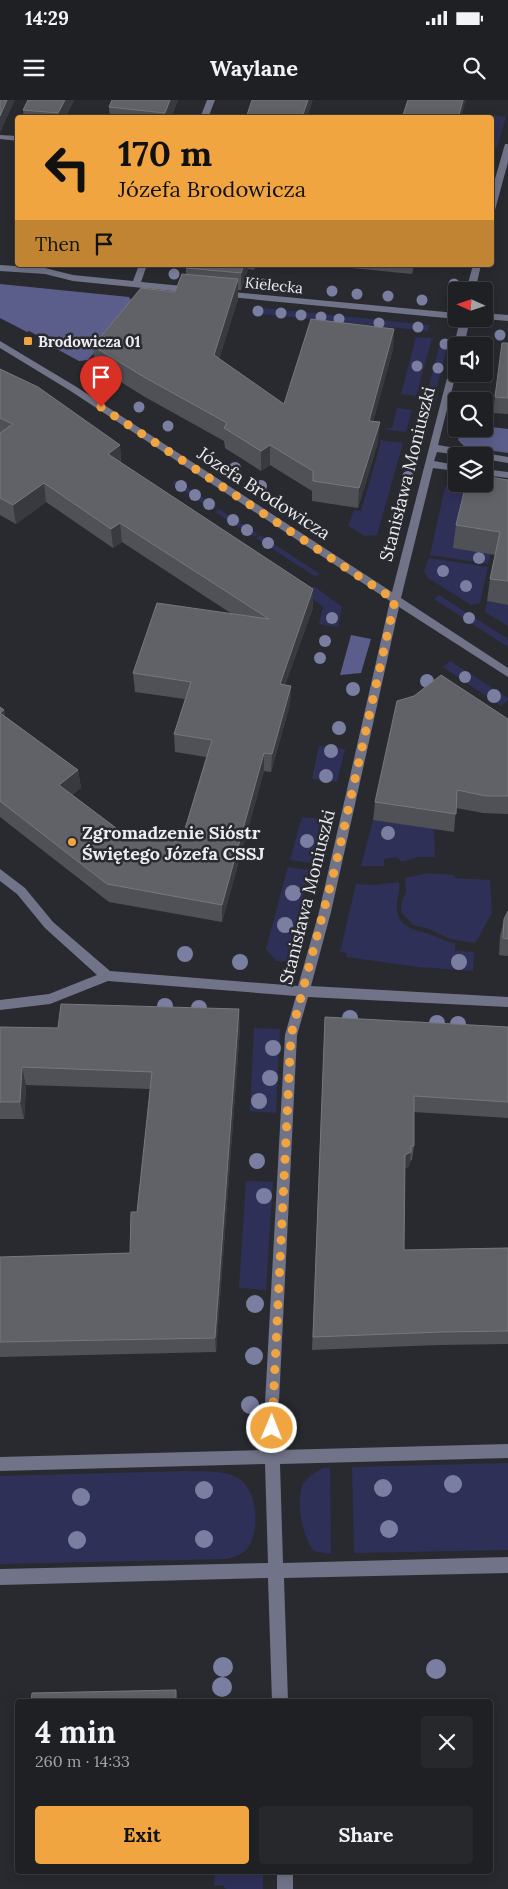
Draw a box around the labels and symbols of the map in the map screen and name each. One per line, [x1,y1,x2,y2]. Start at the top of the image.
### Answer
street label: Kielecka [244,272,304,298]
north arrow [448,282,492,328]
place label: Brodowicza 01 [38,332,141,351]
marker: Brodowicza 01 [22,335,34,347]
pin [80,356,122,407]
street label: Stanisława Moniuszki [374,384,440,564]
street label: Józefa Brodowicza [192,441,335,545]
street label: Stanisława Moniuszki [274,807,340,987]
place label: Zgromadzenie Sióstr Świętego Józefa CSSJ [82,821,265,865]
marker: Zgromadzenie Sióstr Świętego Józefa CSSJ [66,836,78,848]
position arrow [245,1401,297,1453]

